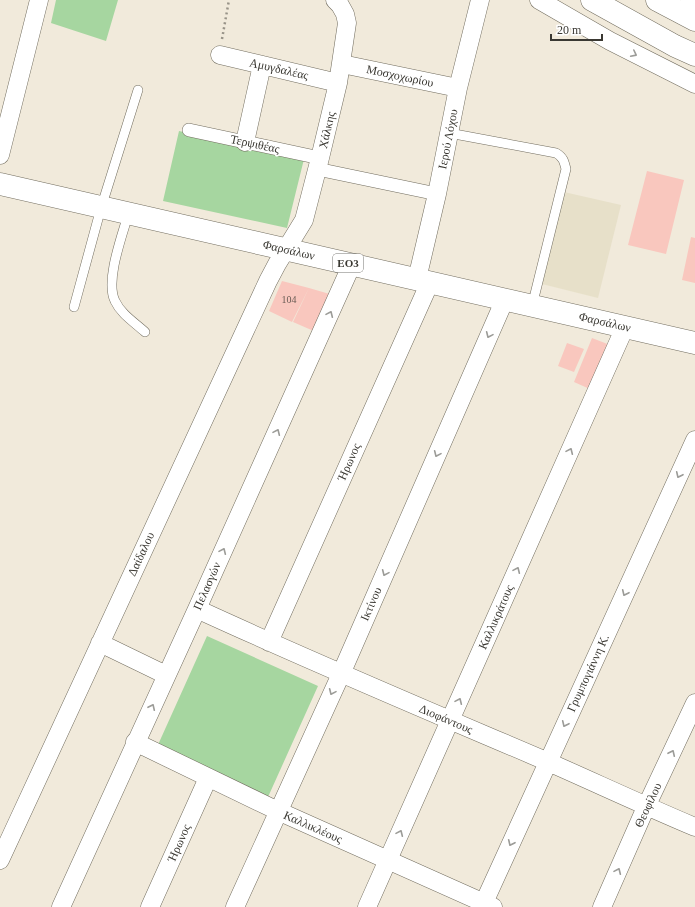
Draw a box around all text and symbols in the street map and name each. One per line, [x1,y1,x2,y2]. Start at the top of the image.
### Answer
scale bar [551,16,602,42]
text: 20 m [557,23,582,37]
one-way arrow [630,49,637,56]
street label: Αμυγδαλέας [248,55,310,83]
street label: Μοσχοχωρίου [365,62,435,90]
street label: Ιερού Λόχου [435,108,461,170]
street label: Χάλκης [316,110,338,150]
street label: Τερψιθέας [229,132,281,156]
street label: Φαρσάλων [262,237,317,263]
road number: ΕΟ3 [333,254,363,272]
house number: 104 [282,294,297,305]
street label: Φαρσάλων [578,309,633,335]
one-way arrow [325,310,333,318]
one-way arrow [486,331,494,338]
one-way arrow [272,429,280,437]
street label: Ήρωνος [334,441,364,484]
one-way arrow [565,448,573,455]
one-way arrow [434,450,442,457]
one-way arrow [676,471,684,478]
street label: Δαίδαλου [125,530,157,578]
one-way arrow [219,547,227,554]
street label: Πελασγών [190,559,224,612]
one-way arrow [512,566,520,574]
one-way arrow [382,569,390,576]
street label: Καλλικράτους [476,582,517,651]
street label: Ικτίνου [357,585,385,623]
one-way arrow [622,589,630,597]
street label: Γρυμπογιάννη Κ. [564,632,612,714]
one-way arrow [329,688,337,695]
one-way arrow [454,698,462,705]
street label: Διοφάντους [417,701,475,737]
one-way arrow [147,704,155,711]
one-way arrow [562,720,570,728]
one-way arrow [667,750,675,757]
street label: Θεοφίλου [632,780,664,830]
street label: Καλλικλέους [281,808,345,846]
street label: Ήρωνος [164,822,194,865]
one-way arrow [395,830,403,837]
one-way arrow [508,838,516,846]
one-way arrow [613,868,621,876]

